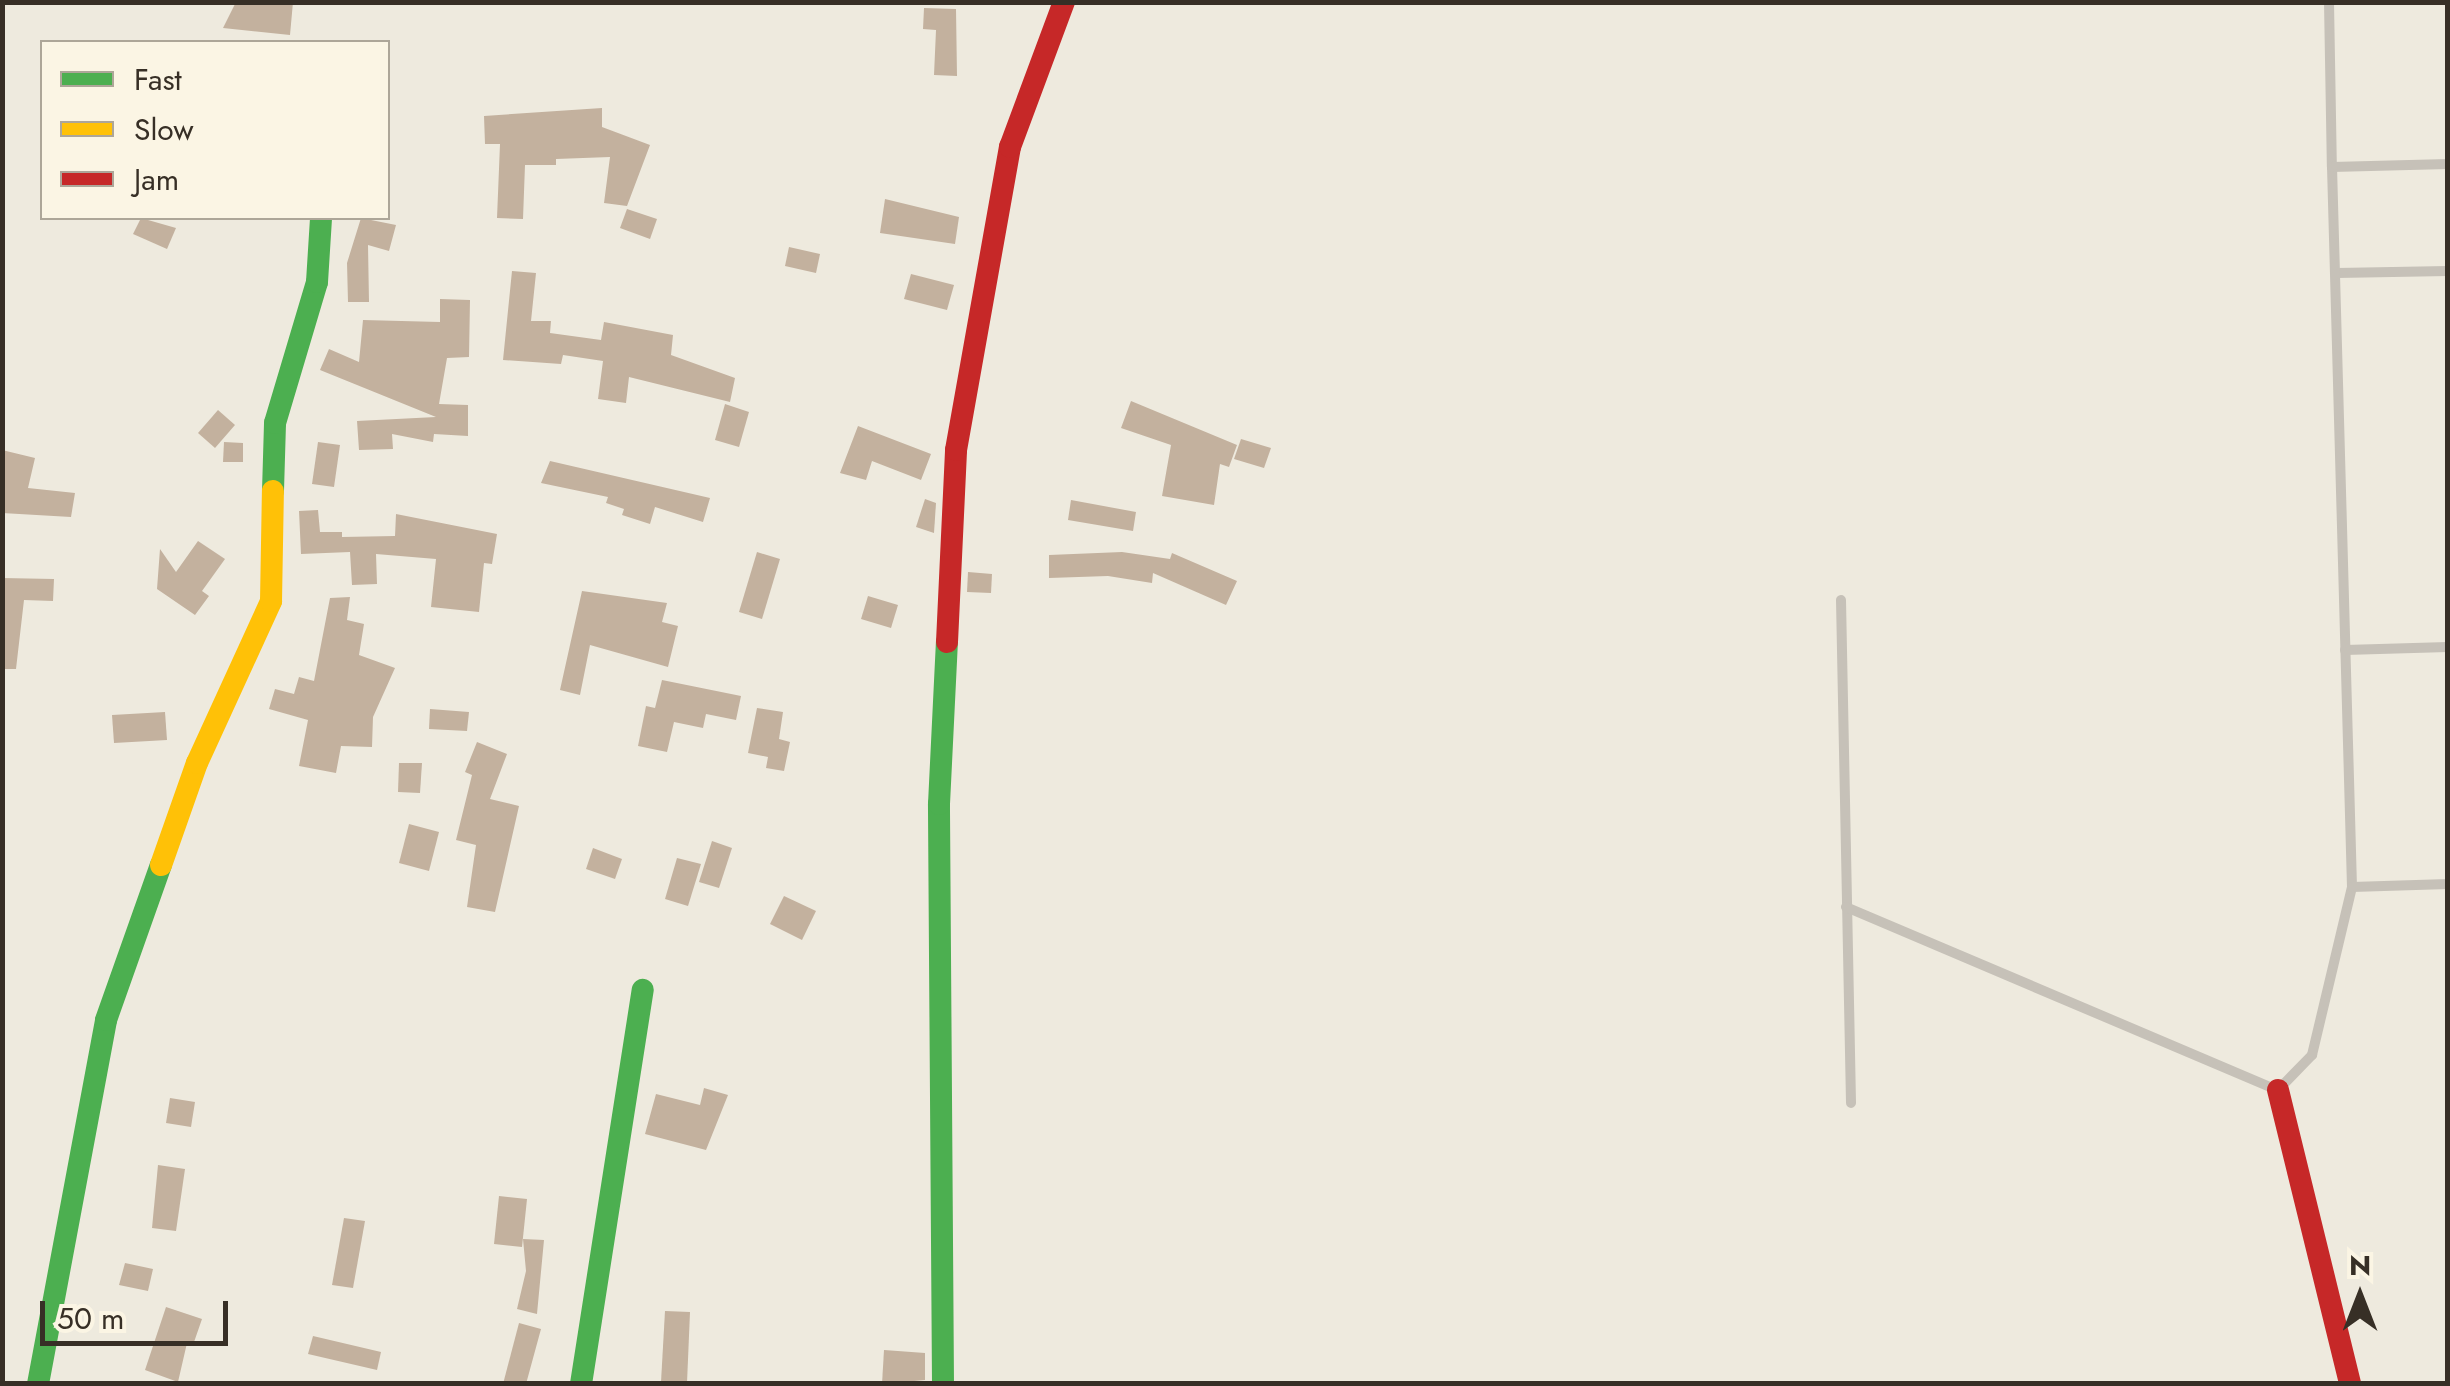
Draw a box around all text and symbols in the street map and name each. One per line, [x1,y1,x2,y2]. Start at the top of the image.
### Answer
legend [40,40,390,220]
text: Fast [134,58,182,101]
text: Slow [134,108,194,151]
text: Jam [134,158,179,201]
text: N [2349,1245,2371,1286]
north arrow [2310,1246,2410,1346]
scale bar [45,1281,232,1343]
text: 50 m [57,1297,124,1340]

